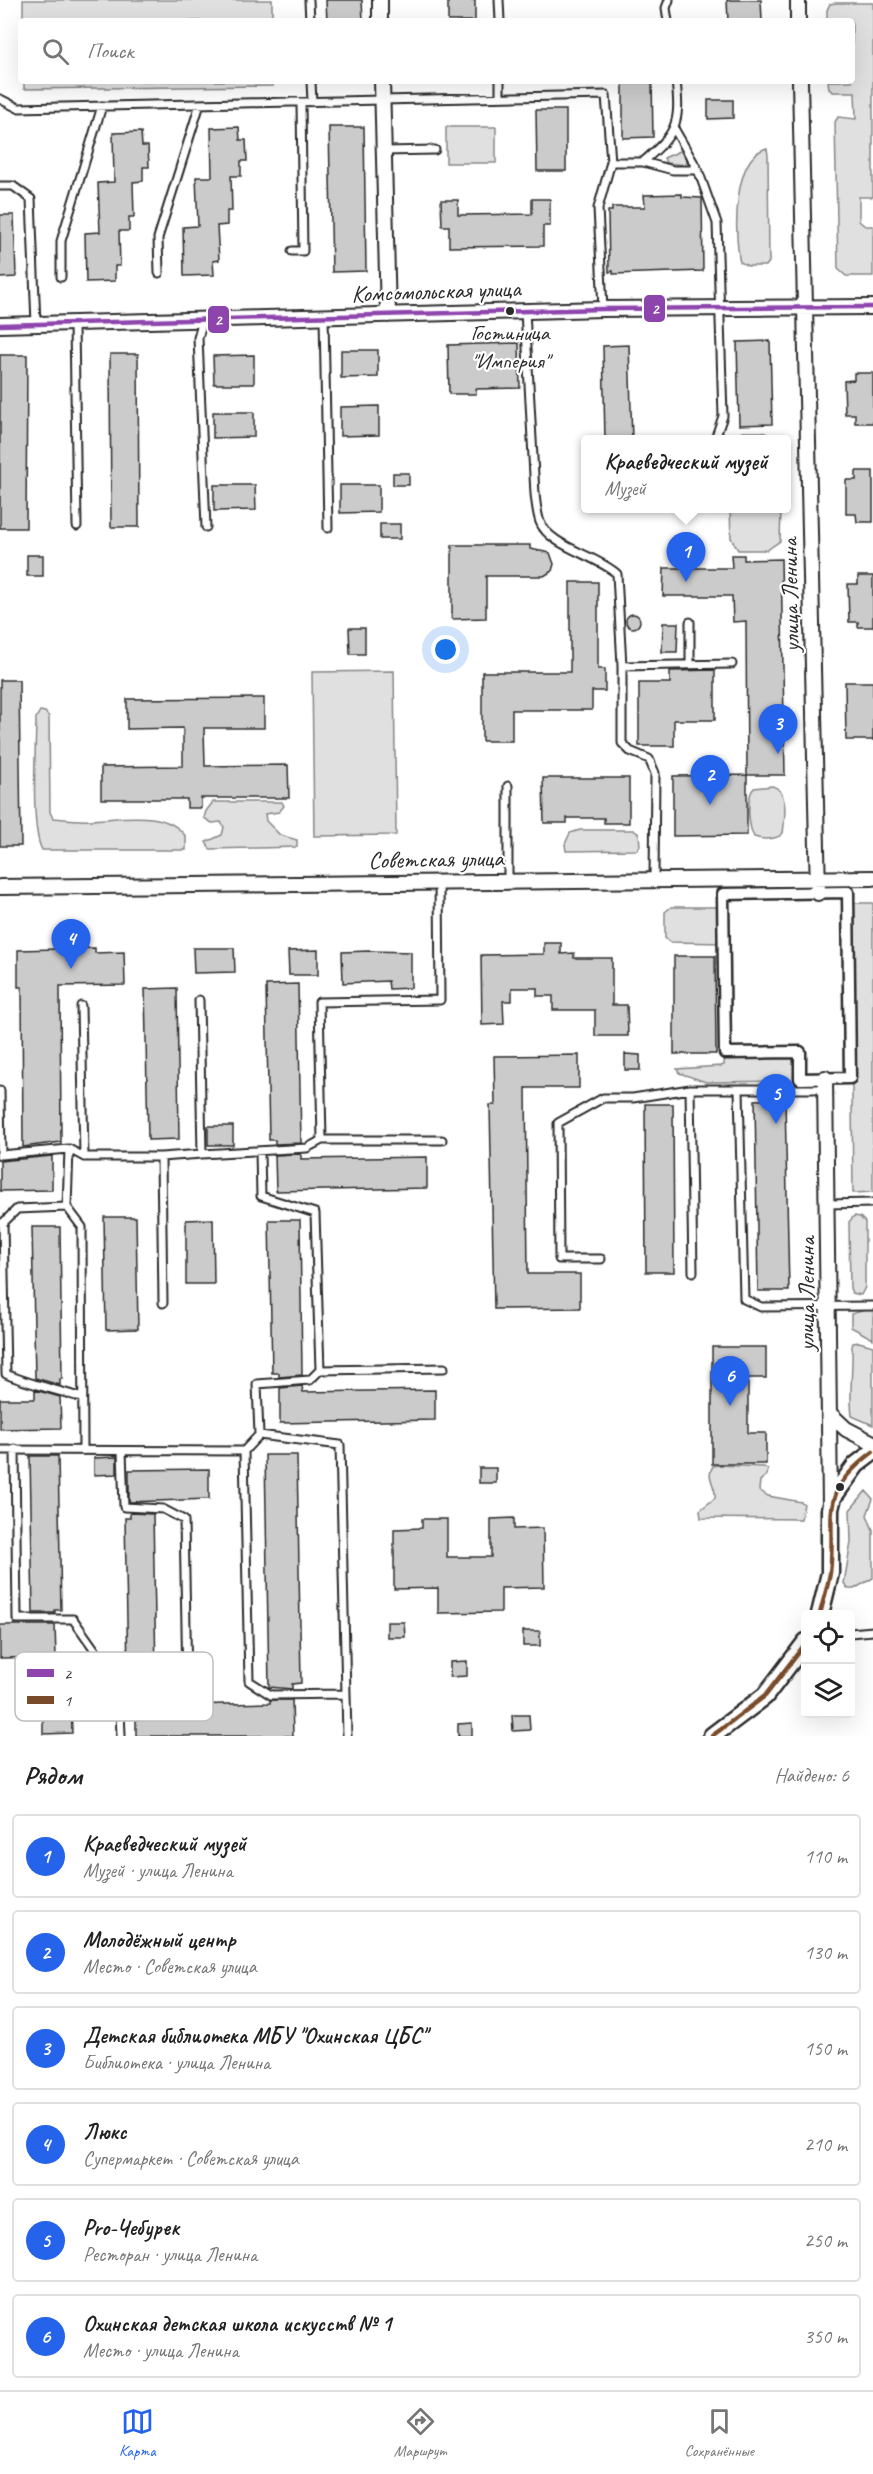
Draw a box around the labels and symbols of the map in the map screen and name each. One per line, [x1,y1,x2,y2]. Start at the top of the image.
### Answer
street label: Комсомольская улица [351,273,522,309]
line badge: 2 [643,294,666,323]
text: 2 [651,299,660,319]
line badge: 2 [207,305,230,334]
marker: Гостиница "Империя" [504,305,516,317]
text: 2 [214,310,223,330]
place label: Гостиница "Империя" [471,319,554,375]
pin: 1 [666,532,706,582]
street label: улица Ленина [774,536,806,654]
your location [431,635,460,664]
pin: 3 [758,704,798,754]
pin: 2 [690,756,730,805]
street label: Советская улица [368,843,505,875]
pin: 4 [52,920,90,969]
pin: 5 [756,1074,796,1124]
street label: улица Ленина [791,1235,821,1353]
pin: 6 [710,1356,750,1406]
unlabelled marker [834,1481,846,1493]
legend [15,1652,213,1721]
text: 2 [64,1664,73,1684]
text: 1 [64,1691,72,1711]

